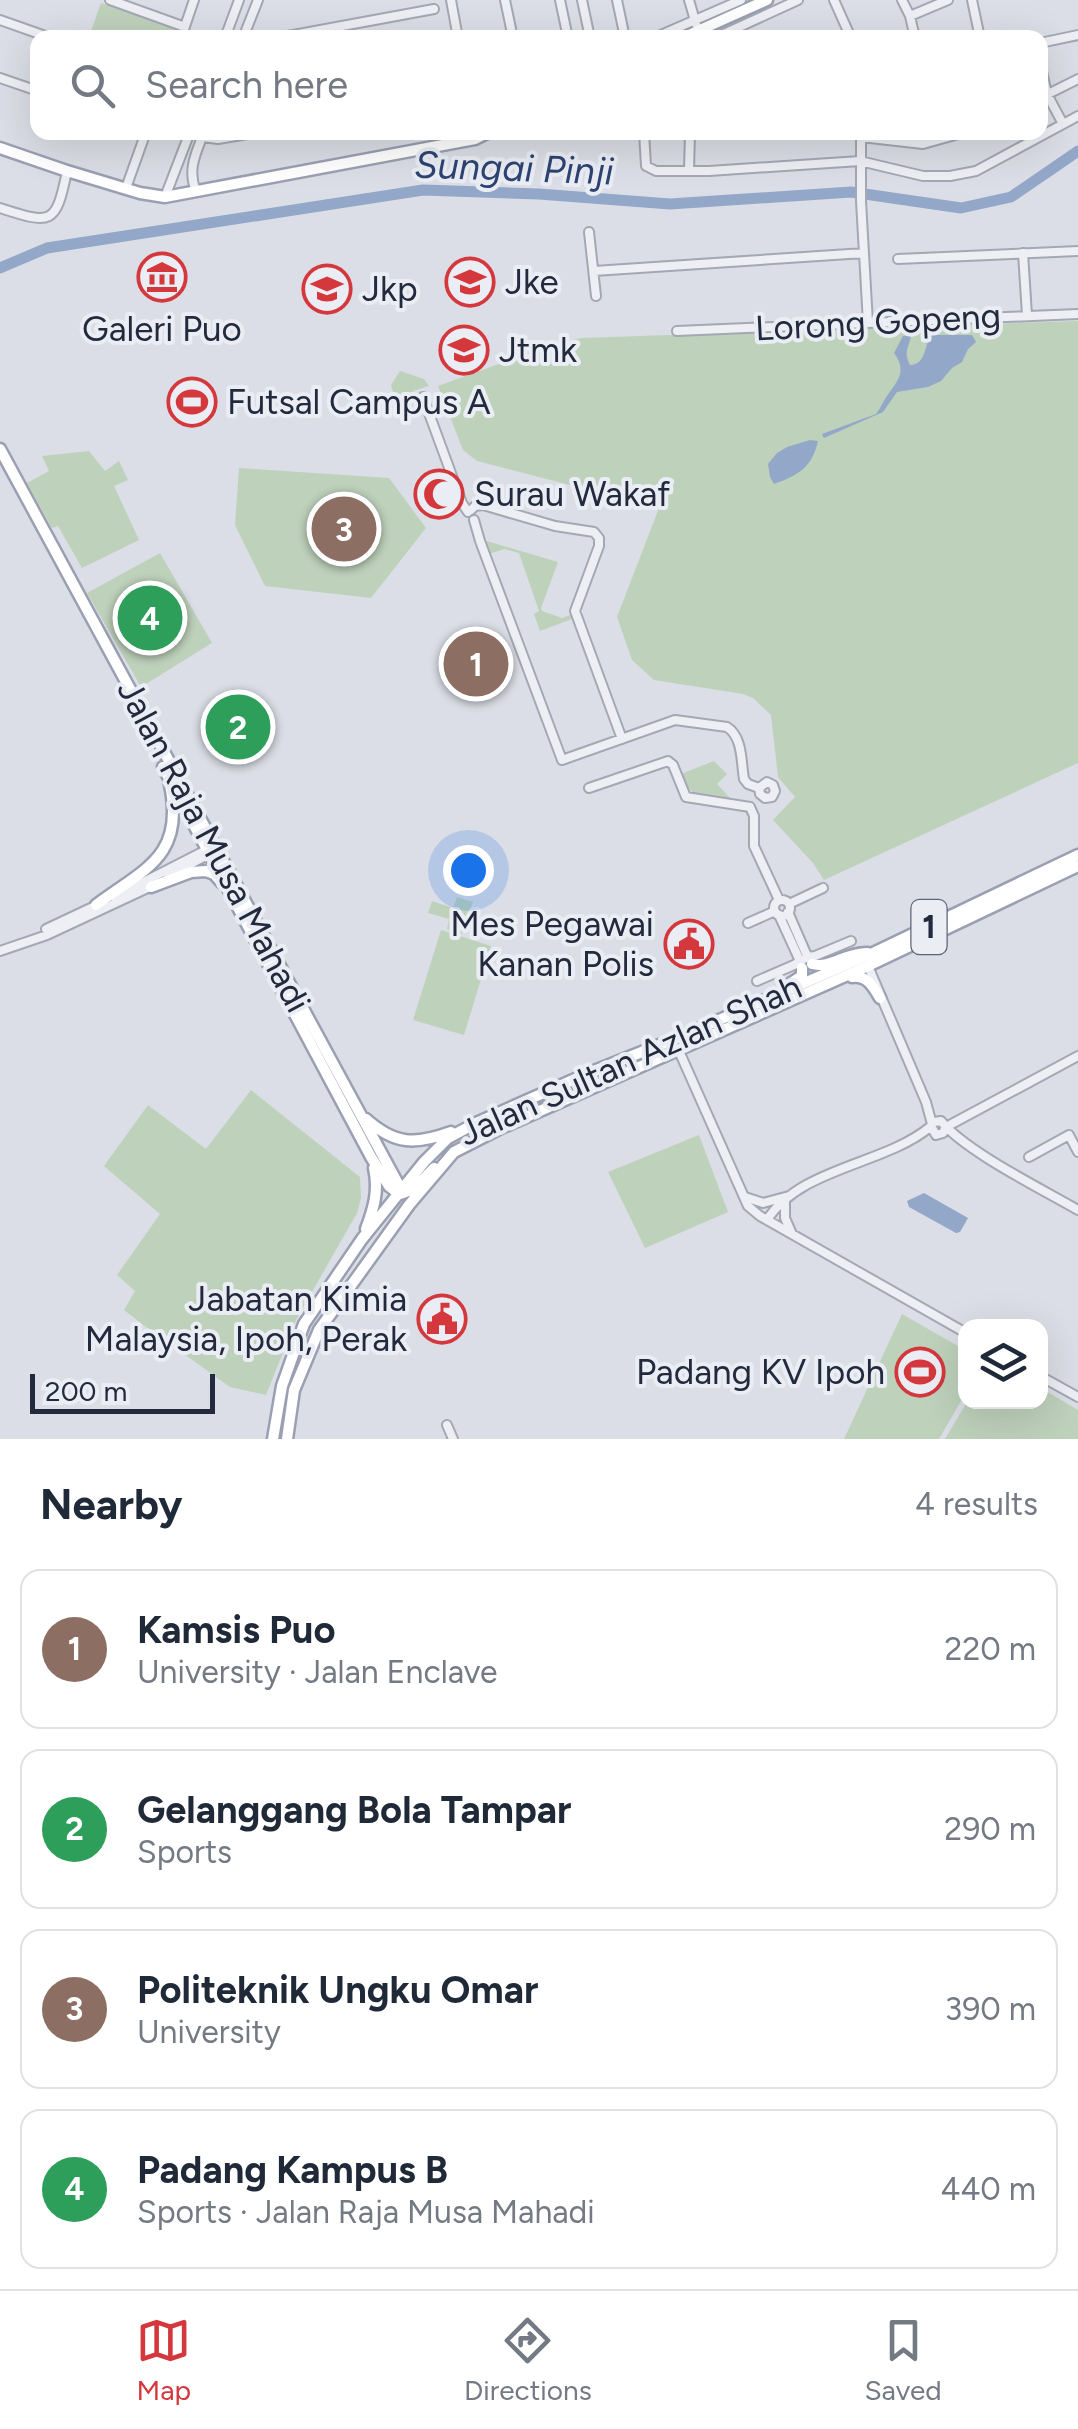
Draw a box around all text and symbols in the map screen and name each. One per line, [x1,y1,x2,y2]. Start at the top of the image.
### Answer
search box [30,30,1048,140]
icon: search [65,58,120,113]
text: Search here [145,62,348,108]
water label: Sungai Pinji [414,142,614,194]
museum icon: Galeri Puo [136,251,188,303]
school or university icon: Jke [444,256,496,308]
place label: Jke [505,261,559,303]
school or university icon: Jkp [301,263,353,315]
place label: Jkp [362,268,418,310]
street label: Lorong Gopeng [754,295,1002,349]
place label: Galeri Puo [82,308,242,350]
school or university icon: Jtmk [438,324,490,376]
place label: Jtmk [499,329,577,371]
sports icon: Futsal Campus A [166,376,218,428]
place label: Futsal Campus A [227,381,491,423]
mosque icon: Surau Wakaf [413,468,465,520]
place label: Surau Wakaf [474,473,670,515]
pin: 3 [312,492,376,566]
pin: 4 [118,580,182,656]
pin: 1 [444,626,508,702]
street label: Jalan Raja Musa Mahadi [108,672,320,1020]
pin: 2 [206,690,270,764]
your location [443,845,494,896]
road number: 1 [912,900,946,954]
place label: Mes Pegawai Kanan Polis [450,903,654,985]
public building icon: Mes Pegawai Kanan Polis [663,918,715,970]
street label: Jalan Sultan Azlan Shah [452,965,808,1155]
place label: Jabatan Kimia Malaysia, Ipoh, Perak [85,1278,407,1360]
public building icon: Jabatan Kimia Malaysia, Ipoh, Perak [416,1293,468,1345]
map controls [958,1319,1048,1409]
button: layers [958,1319,1048,1409]
sports icon: Padang KV Ipoh [894,1346,946,1398]
place label: Padang KV Ipoh [636,1351,885,1393]
scale bar [30,1369,215,1414]
text: 200 m [45,1374,127,1408]
text: Nearby [40,1479,182,1530]
text: 4 results [915,1485,1038,1523]
text: Kamsis Puo [137,1607,335,1653]
text: 1 [68,1630,81,1668]
text: 220 m [945,1630,1036,1668]
text: University · Jalan Enclave [137,1653,498,1691]
text: Gelanggang Bola Tampar [137,1787,571,1833]
text: 2 [65,1810,84,1848]
text: 290 m [944,1810,1036,1848]
text: Sports [137,1833,232,1871]
text: Politeknik Ungku Omar [137,1967,538,2013]
text: 3 [66,1990,83,2028]
text: 390 m [945,1990,1036,2028]
text: University [137,2013,281,2051]
text: Padang Kampus B [137,2147,448,2193]
text: 4 [64,2170,85,2208]
text: 440 m [941,2170,1036,2208]
text: Sports · Jalan Raja Musa Mahadi [137,2193,595,2231]
tab: Map [136,2313,191,2407]
tab: Directions [464,2313,592,2407]
tab: Saved [864,2313,942,2407]

